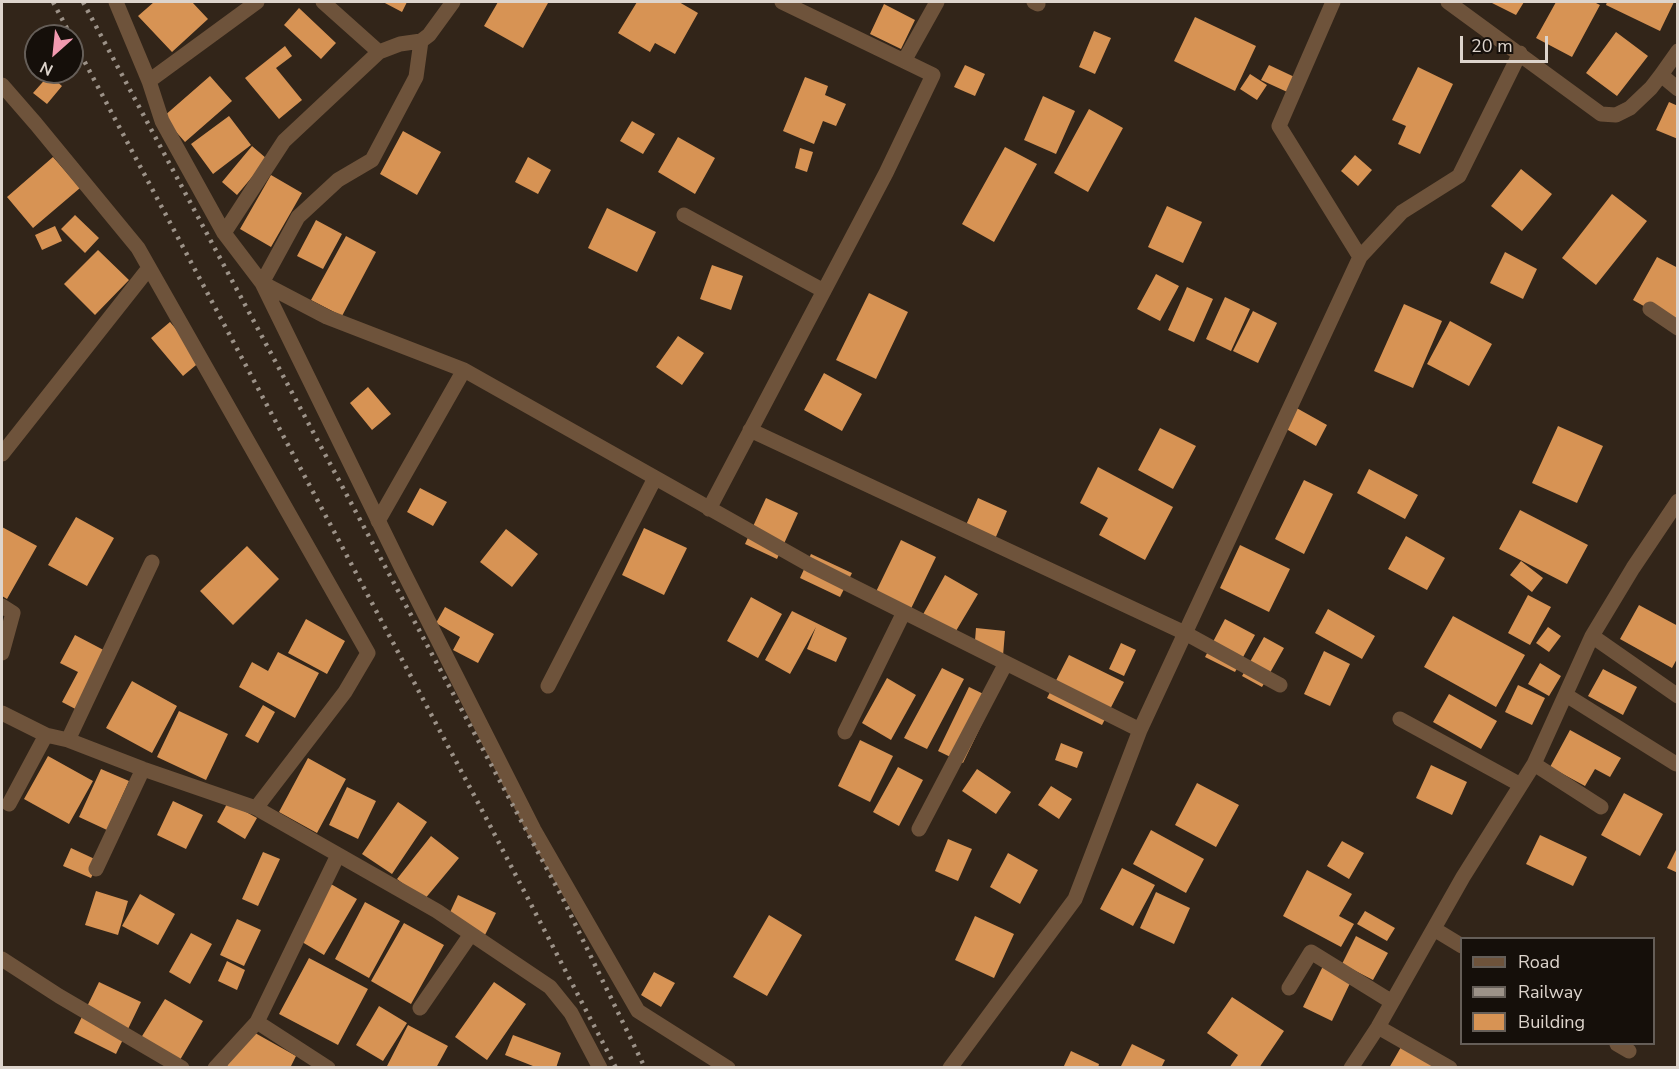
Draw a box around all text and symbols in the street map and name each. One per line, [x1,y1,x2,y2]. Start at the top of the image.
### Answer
north arrow [24,24,84,84]
scale bar [1463,24,1552,62]
text: 20 m [1471,34,1513,58]
text: N [36,56,57,81]
legend [1460,937,1655,1045]
text: Road [1518,950,1560,974]
text: Railway [1518,980,1583,1004]
text: Building [1518,1010,1585,1034]

